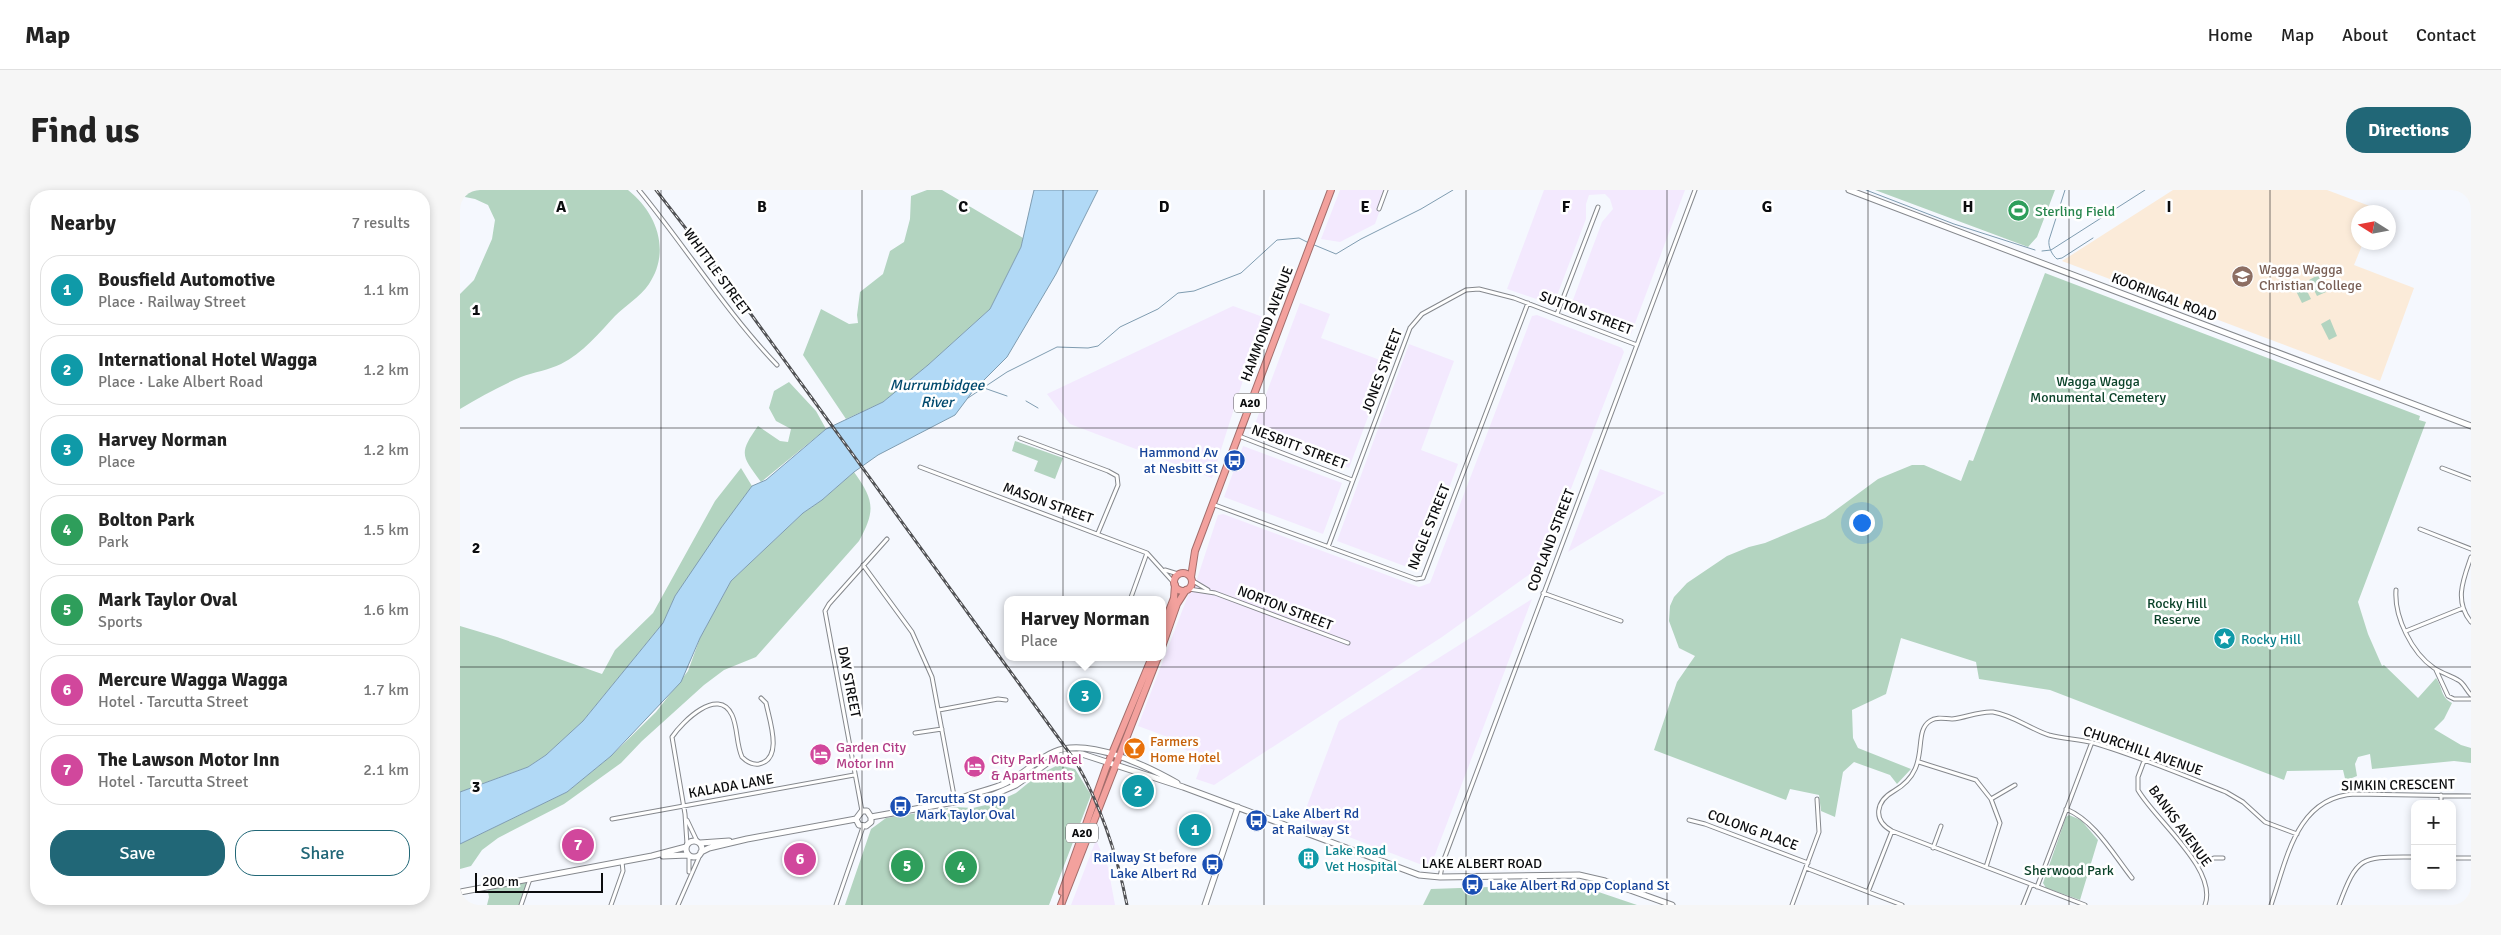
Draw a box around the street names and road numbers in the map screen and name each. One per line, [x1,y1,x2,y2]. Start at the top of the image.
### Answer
street label: WHITTLE STREET [680,225,754,319]
street label: HAMMOND AVENUE [1237,264,1297,384]
street label: KOORINGAL ROAD [2109,269,2219,325]
street label: SUTTON STREET [1537,287,1635,339]
street label: JONES STREET [1358,326,1406,416]
road number: A20 [1234,394,1266,412]
street label: NESBITT STREET [1249,421,1349,473]
street label: MASON STREET [1001,479,1096,527]
street label: NAGLE STREET [1404,482,1454,572]
street label: COPLAND STREET [1524,486,1578,594]
street label: NORTON STREET [1235,582,1335,634]
street label: DAY STREET [834,645,864,719]
street label: CHURCHILL AVENUE [2081,723,2205,779]
street label: KALADA LANE [687,770,775,802]
street label: SIMKIN CRESCENT [2341,776,2455,794]
street label: BANKS AVENUE [2145,782,2215,870]
street label: COLONG PLACE [1705,806,1801,854]
road number: A20 [1066,824,1098,842]
street label: LAKE ALBERT ROAD [1422,855,1542,872]

